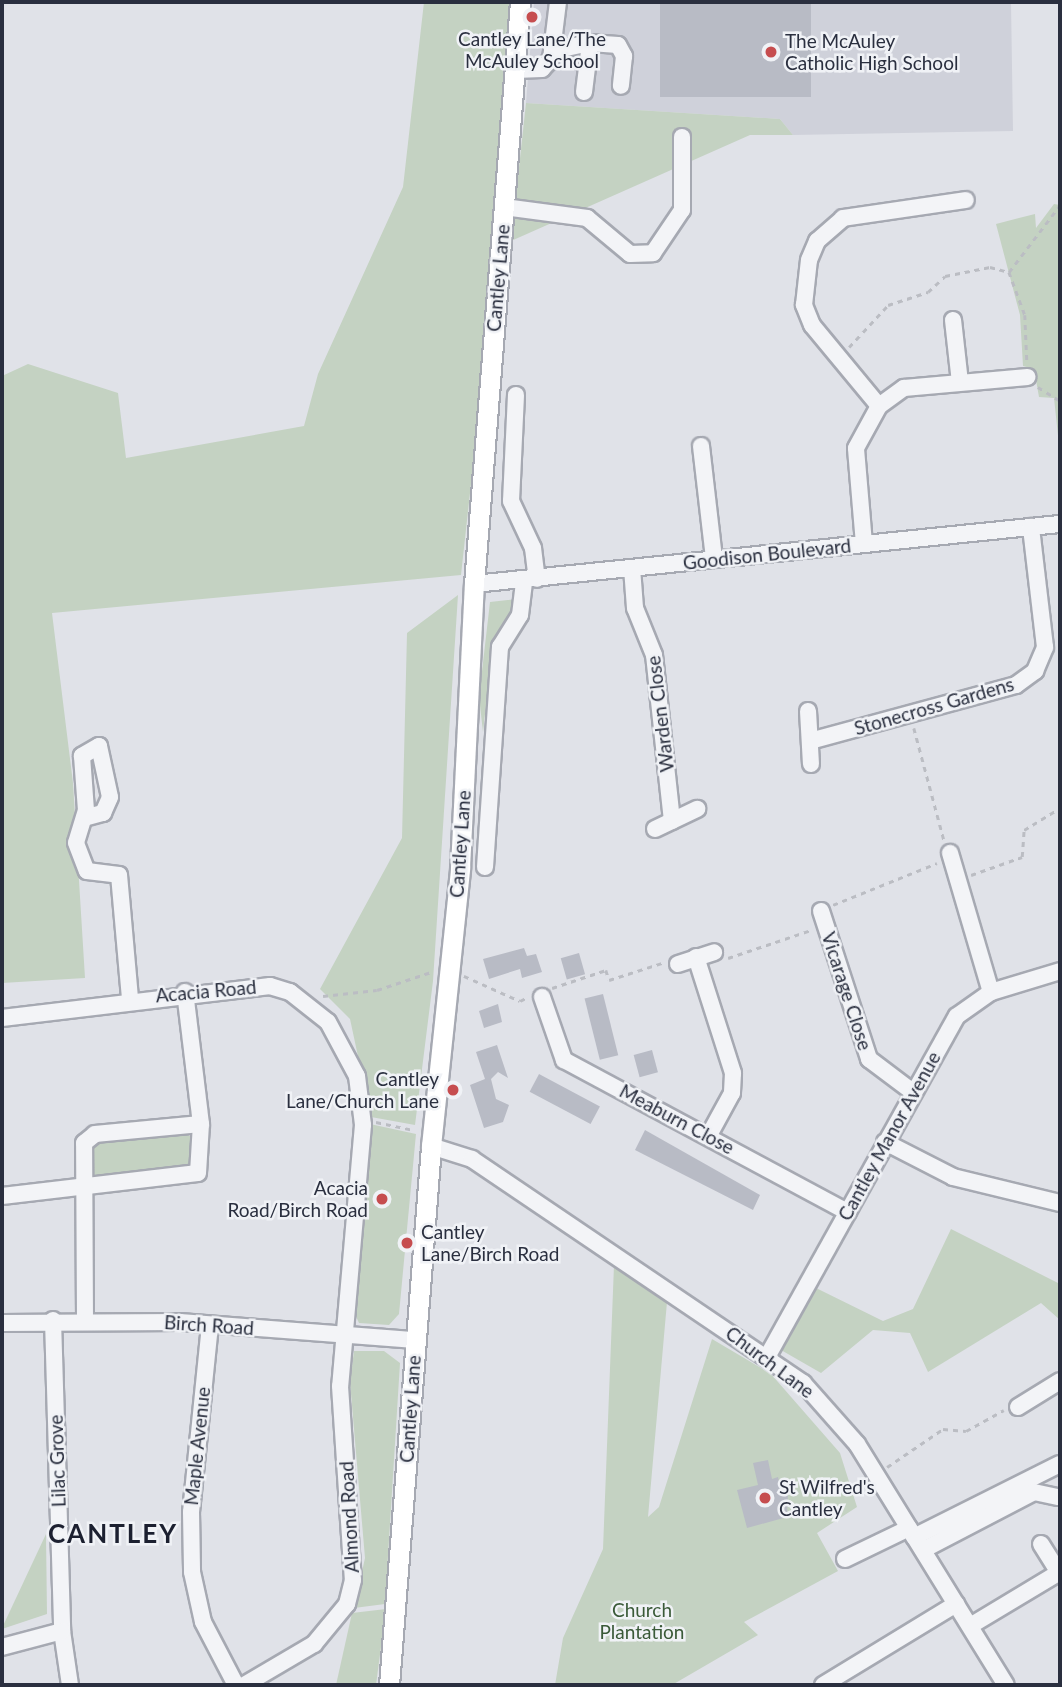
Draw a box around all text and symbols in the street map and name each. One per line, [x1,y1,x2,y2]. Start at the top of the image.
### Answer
marker: Cantley Lane/The McAuley School [524,9,540,25]
place label: Cantley Lane/The McAuley School [458,28,606,72]
place label: The McAuley Catholic High School [785,30,958,74]
marker: The McAuley Catholic High School [763,44,779,60]
street label: Cantley Lane [482,223,514,333]
street label: Goodison Boulevard [682,534,852,574]
street label: Warden Close [642,655,678,773]
street label: Stonecross Gardens [852,672,1016,740]
street label: Cantley Lane [445,789,475,899]
street label: Vicarage Close [817,929,877,1053]
street label: Acacia Road [155,975,257,1007]
street label: Cantley Manor Avenue [833,1047,945,1225]
place label: Cantley Lane/Church Lane [286,1068,439,1112]
street label: Meaburn Close [616,1079,738,1159]
marker: Cantley Lane/Church Lane [445,1082,461,1098]
place label: Acacia Road/Birch Road [227,1177,368,1221]
marker: Acacia Road/Birch Road [374,1191,390,1207]
place label: Cantley Lane/Birch Road [421,1221,559,1265]
marker: Cantley Lane/Birch Road [399,1235,415,1251]
street label: Birch Road [163,1310,255,1340]
street label: Church Lane [721,1321,819,1403]
street label: Cantley Lane [395,1354,425,1464]
street label: Maple Avenue [179,1385,215,1507]
street label: Lilac Grove [44,1414,70,1508]
street label: Almond Road [335,1461,363,1573]
place label: St Wilfred's Cantley [779,1476,875,1520]
marker: St Wilfred's Cantley [757,1490,773,1506]
district label: CANTLEY [49,1518,177,1550]
park label: Church Plantation [600,1599,684,1643]

